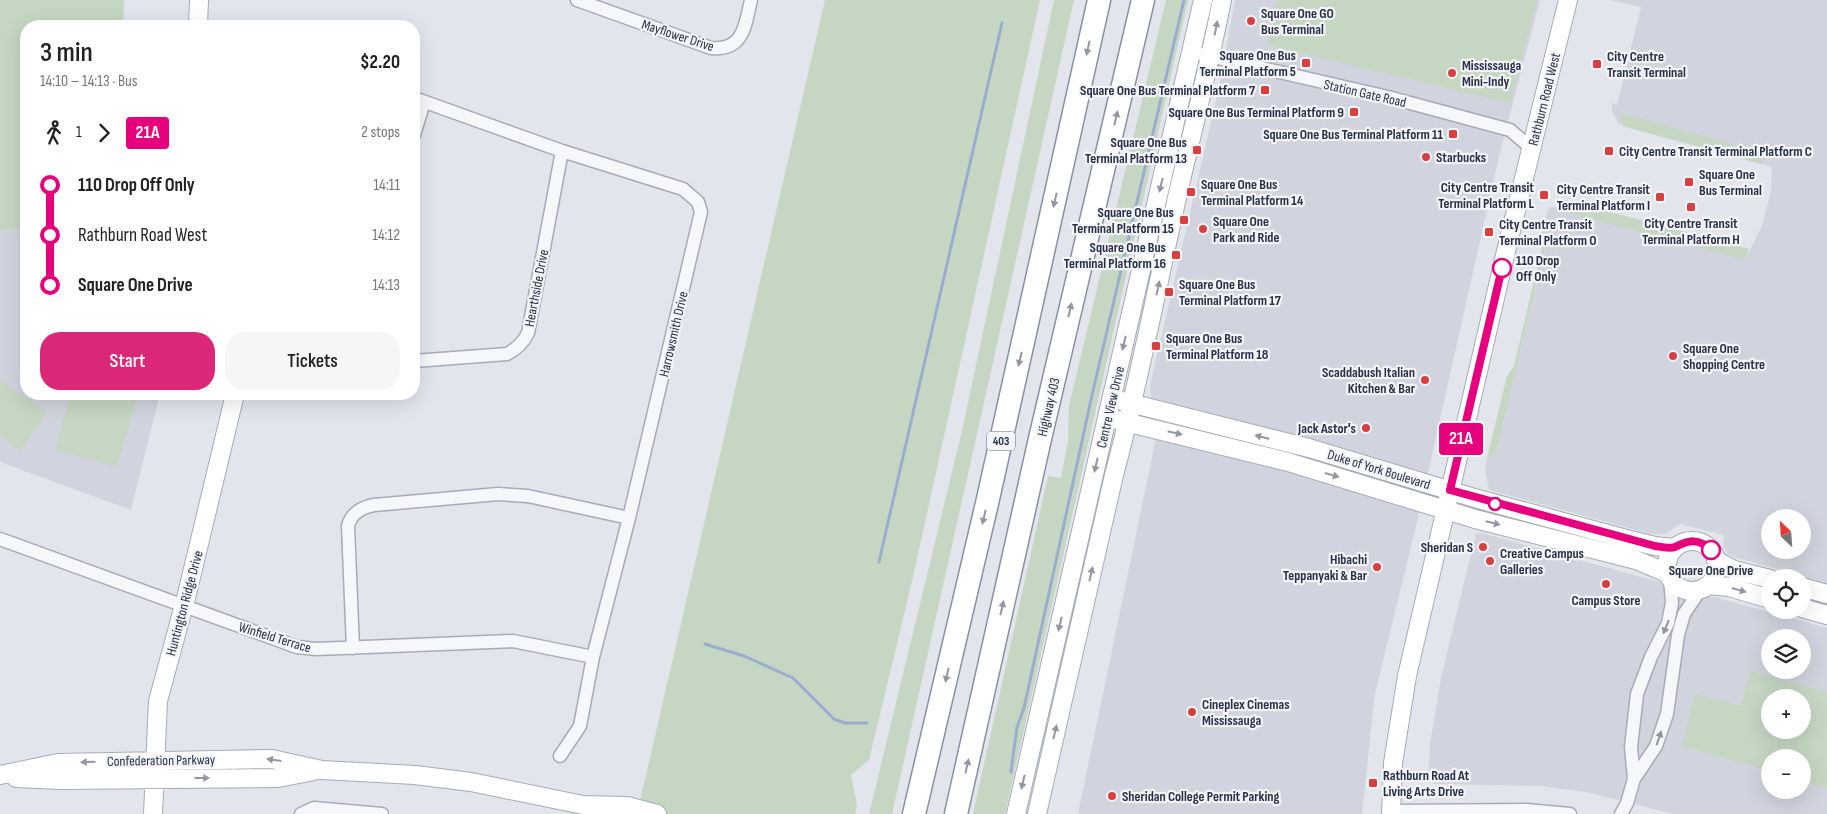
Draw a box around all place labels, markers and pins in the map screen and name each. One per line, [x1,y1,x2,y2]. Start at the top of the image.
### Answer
place label: Square One GO Bus Terminal [1261,5,1334,38]
marker: Square One GO Bus Terminal [1245,15,1257,27]
place label: Square One Bus Terminal Platform 5 [1200,47,1296,80]
place label: City Centre Transit Terminal [1607,48,1686,81]
marker: Square One Bus Terminal Platform 5 [1300,57,1312,69]
place label: Mississauga Mini-Indy [1462,57,1521,90]
marker: City Centre Transit Terminal [1591,58,1603,70]
marker: Mississauga Mini-Indy [1446,67,1458,79]
place label: Square One Bus Terminal Platform 7 [1080,82,1256,99]
marker: Square One Bus Terminal Platform 7 [1259,84,1271,96]
place label: Square One Bus Terminal Platform 9 [1169,104,1344,121]
marker: Square One Bus Terminal Platform 9 [1348,106,1360,118]
place label: Square One Bus Terminal Platform 11 [1263,126,1444,143]
marker: Square One Bus Terminal Platform 11 [1447,128,1459,140]
place label: Square One Bus Terminal Platform 13 [1085,134,1187,167]
place label: City Centre Transit Terminal Platform C [1619,143,1812,160]
marker: Square One Bus Terminal Platform 13 [1191,144,1203,156]
marker: City Centre Transit Terminal Platform C [1603,145,1615,157]
place label: Starbucks [1436,149,1486,166]
marker: Starbucks [1420,151,1432,163]
place label: Square One Bus Terminal [1699,166,1762,199]
place label: Square One Bus Terminal Platform 14 [1201,176,1304,209]
marker: Square One Bus Terminal [1683,176,1695,188]
place label: City Centre Transit Terminal Platform L [1438,179,1534,212]
place label: City Centre Transit Terminal Platform I [1557,181,1650,214]
marker: Square One Bus Terminal Platform 14 [1185,186,1197,198]
marker: City Centre Transit Terminal Platform L [1538,189,1550,201]
marker: City Centre Transit Terminal Platform I [1654,191,1666,203]
marker: City Centre Transit Terminal Platform H [1685,201,1697,213]
place label: Square One Bus Terminal Platform 15 [1072,204,1174,237]
place label: Square One Park and Ride [1213,213,1279,246]
marker: Square One Bus Terminal Platform 15 [1178,214,1190,226]
place label: City Centre Transit Terminal Platform H [1642,215,1740,248]
place label: City Centre Transit Terminal Platform O [1499,216,1597,249]
marker: Square One Park and Ride [1197,223,1209,235]
marker: City Centre Transit Terminal Platform O [1483,226,1495,238]
place label: Square One Bus Terminal Platform 16 [1064,239,1166,272]
marker: Square One Bus Terminal Platform 16 [1170,249,1182,261]
place label: 110 Drop Off Only [1516,252,1559,285]
marker: 110 Drop Off Only [1492,258,1512,278]
place label: Square One Bus Terminal Platform 17 [1179,276,1282,309]
marker: Square One Bus Terminal Platform 17 [1163,286,1175,298]
place label: Square One Bus Terminal Platform 18 [1166,330,1269,363]
marker: Square One Bus Terminal Platform 18 [1150,340,1162,352]
place label: Square One Shopping Centre [1683,340,1765,373]
marker: Square One Shopping Centre [1667,350,1679,362]
place label: Scaddabush Italian Kitchen & Bar [1322,364,1416,397]
marker: Scaddabush Italian Kitchen & Bar [1419,374,1431,386]
place label: Jack Astor's [1297,420,1356,437]
marker: Jack Astor's [1360,422,1372,434]
unlabelled marker [1488,497,1502,511]
place label: Sheridan S [1421,539,1473,556]
marker: Square One Drive [1701,540,1721,560]
marker: Sheridan S [1477,541,1489,553]
place label: Creative Campus Galleries [1500,545,1584,578]
place label: Hibachi Teppanyaki & Bar [1283,551,1368,584]
marker: Creative Campus Galleries [1484,555,1496,567]
marker: Hibachi Teppanyaki & Bar [1371,561,1383,573]
place label: Square One Drive [1669,562,1753,579]
marker: Campus Store [1600,578,1612,590]
place label: Campus Store [1572,592,1640,609]
place label: Cineplex Cinemas Mississauga [1202,696,1290,729]
marker: Cineplex Cinemas Mississauga [1186,706,1198,718]
place label: Rathburn Road At Living Arts Drive [1383,767,1470,800]
marker: Rathburn Road At Living Arts Drive [1367,777,1379,789]
place label: Sheridan College Permit Parking [1122,788,1280,805]
marker: Sheridan College Permit Parking [1106,790,1118,802]

